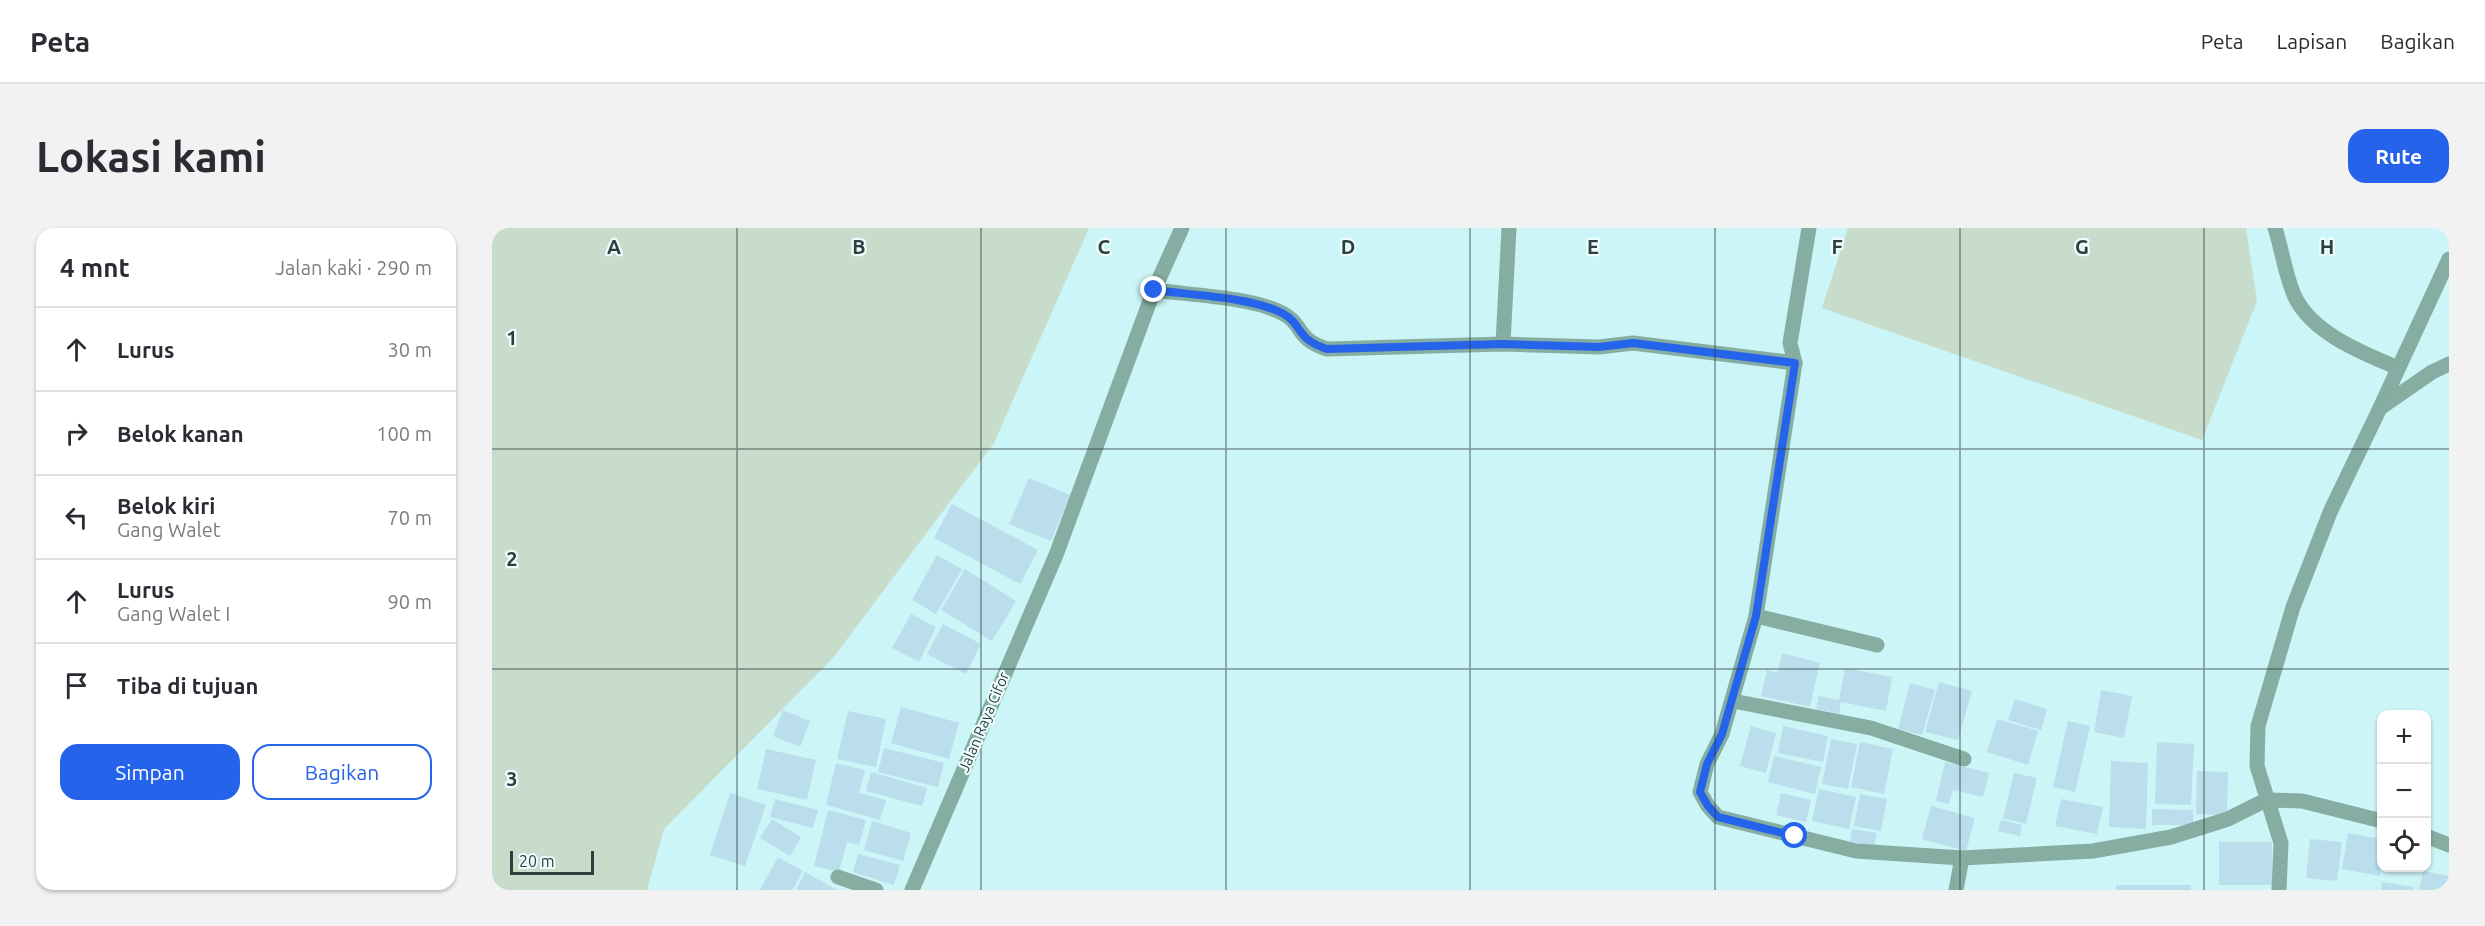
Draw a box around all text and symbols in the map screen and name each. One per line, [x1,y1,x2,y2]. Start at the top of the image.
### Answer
text: Peta [30,26,90,57]
text: Peta [2201,29,2244,53]
text: Lapisan [2277,29,2347,53]
text: Bagikan [2380,29,2455,53]
button: Rute [2348,129,2449,183]
text: Lokasi kami [36,133,266,180]
text: A [607,235,621,258]
text: B [852,235,866,258]
text: C [1098,235,1111,258]
text: D [1341,235,1355,258]
text: E [1587,235,1599,258]
text: F [1831,235,1843,258]
text: G [2075,235,2089,258]
text: H [2320,235,2334,258]
text: 4 mnt [60,253,130,282]
text: Jalan kaki · 290 m [275,256,432,279]
route end [1140,276,1166,302]
text: 1 [506,326,518,349]
icon: ahead [60,333,93,366]
text: Lurus [117,337,174,362]
text: 30 m [388,338,432,361]
icon: right [60,417,93,450]
text: Belok kanan [117,421,244,446]
text: 100 m [376,422,432,445]
text: Belok kiri [117,493,215,518]
icon: left [60,501,93,534]
text: 70 m [388,506,432,529]
text: Gang Walet [117,518,221,541]
text: 2 [506,547,518,570]
text: Lurus [117,577,174,602]
icon: ahead [60,585,93,618]
text: 90 m [388,590,432,613]
text: Gang Walet I [117,602,230,625]
icon: arrive [60,669,93,702]
street label: Jalan Raya Cifor [955,669,1012,774]
text: Tiba di tujuan [117,673,258,698]
map controls [2377,710,2431,872]
button: + [2377,710,2431,764]
button: Simpan [60,744,240,800]
button: Bagikan [252,744,432,800]
button: − [2377,764,2431,818]
text: 3 [506,767,518,790]
button: locate [2377,818,2431,872]
route start [1781,822,1807,848]
scale bar [510,848,594,876]
text: 20 m [519,852,555,870]

